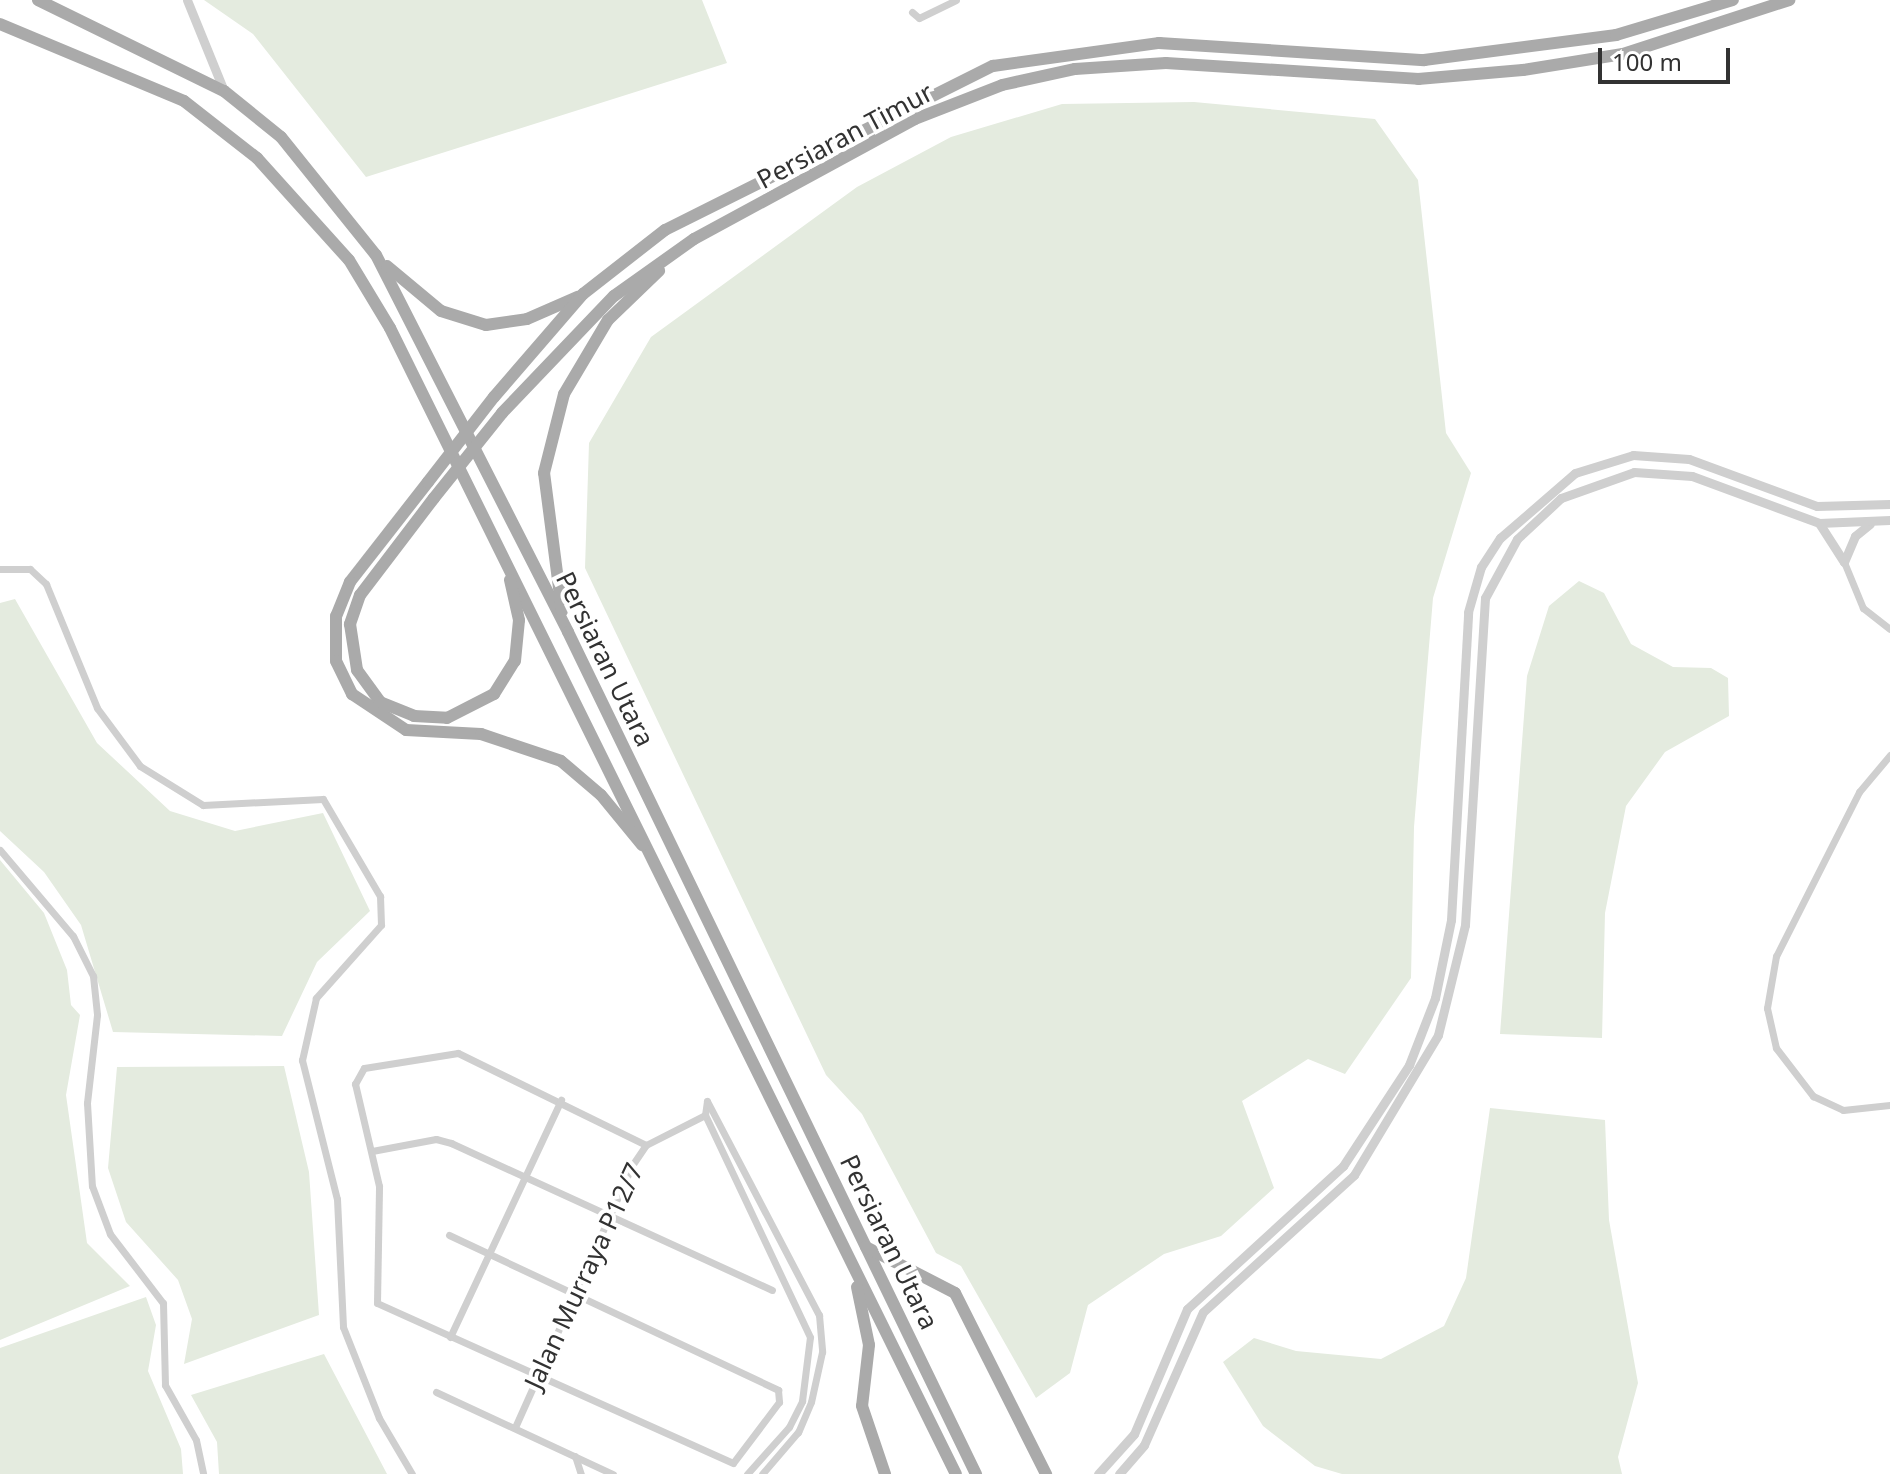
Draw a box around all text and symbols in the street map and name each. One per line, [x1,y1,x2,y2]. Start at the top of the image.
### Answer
scale bar [1602,32,1734,82]
text: 100 m [1612,45,1682,78]
street label: Persiaran Timur [752,77,938,195]
street label: Persiaran Utara [549,567,661,751]
street label: Persiaran Utara [833,1150,945,1334]
street label: Jalan Murraya P12/7 [518,1158,650,1394]

